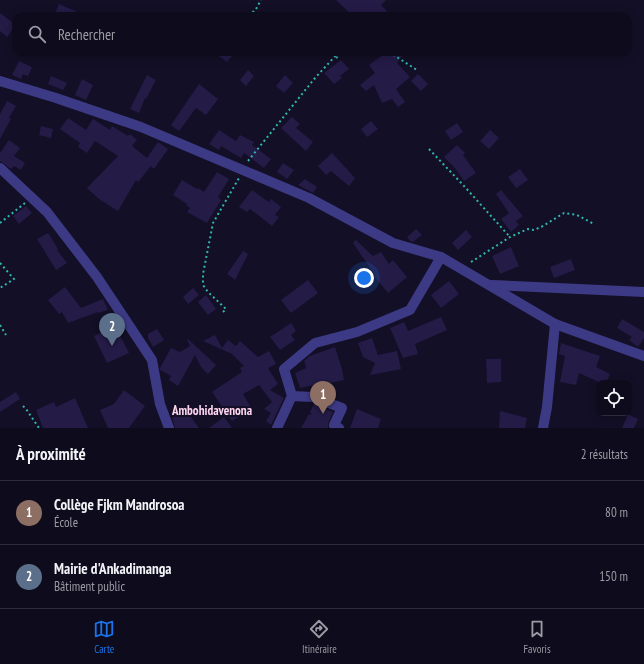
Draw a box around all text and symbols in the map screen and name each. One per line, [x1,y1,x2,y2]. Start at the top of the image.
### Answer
search box [12,12,632,56]
icon: search [26,23,48,45]
text: Rechercher [58,25,115,44]
your location [354,268,374,288]
pin: 2 [99,313,125,346]
map controls [596,380,632,416]
button: locate [596,380,632,416]
pin: 1 [310,381,336,414]
district label: Ambohidavenona [171,402,252,419]
text: À proximité [16,443,86,465]
text: 2 résultats [581,446,628,463]
text: Collège Fjkm Mandrosoa [54,495,185,514]
text: 1 [26,504,32,521]
text: 80 m [605,504,628,521]
text: École [54,514,78,531]
text: Mairie d'Ankadimanga [54,559,172,578]
text: 2 [26,568,32,585]
text: 150 m [599,568,628,585]
text: Bâtiment public [54,578,125,595]
tab: Carte [93,618,115,656]
tab: Itinéraire [302,618,337,656]
tab: Favoris [524,618,551,656]

